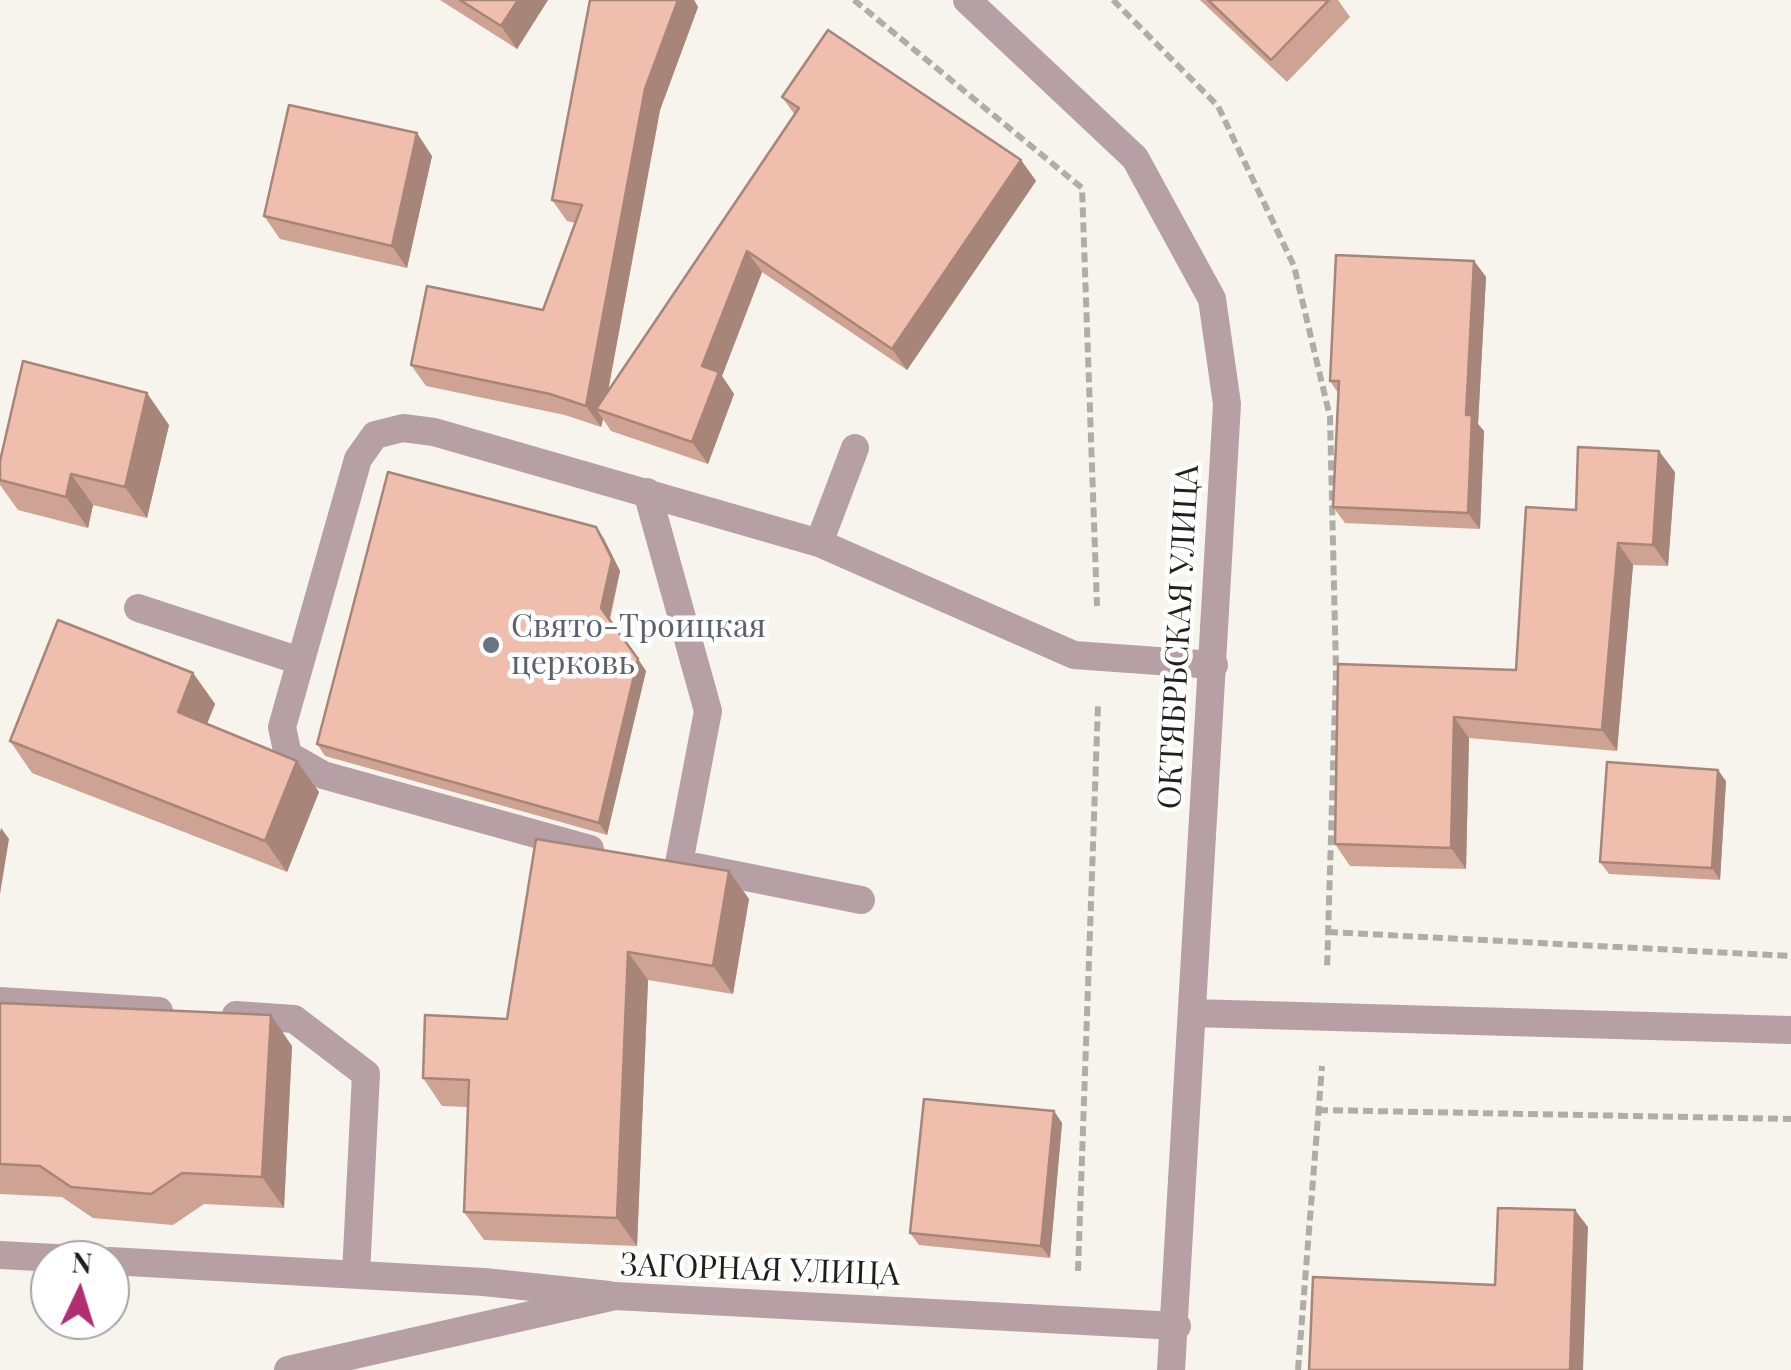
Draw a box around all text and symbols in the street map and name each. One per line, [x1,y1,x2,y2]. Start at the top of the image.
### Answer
street label: ОКТЯБРЬСКАЯ УЛИЦА [1151,464,1207,810]
place label: Свято-Троицкая церковь [511,608,766,683]
marker: Свято-Троицкая церковь [480,634,502,656]
north arrow [30,1240,130,1340]
text: N [71,1242,93,1281]
street label: ЗАГОРНАЯ УЛИЦА [620,1246,900,1294]

